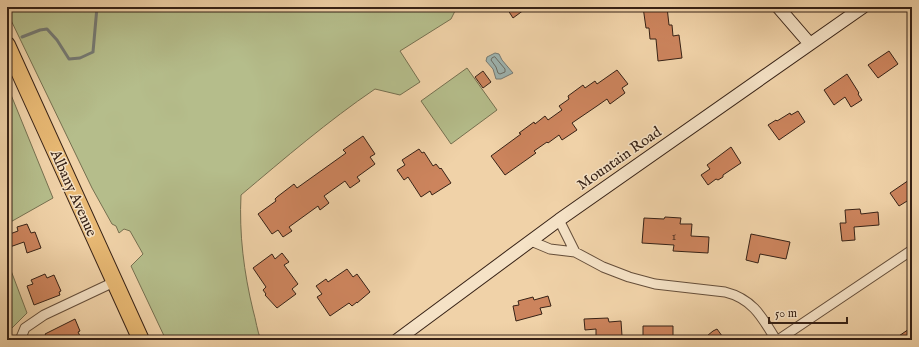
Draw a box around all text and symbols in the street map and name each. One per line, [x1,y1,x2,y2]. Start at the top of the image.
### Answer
street label: Mountain Road [573,122,666,194]
street label: Albany Avenue [46,146,101,240]
house number: 1 [672,228,677,245]
scale bar [769,299,847,325]
text: 50 m [775,306,797,321]

